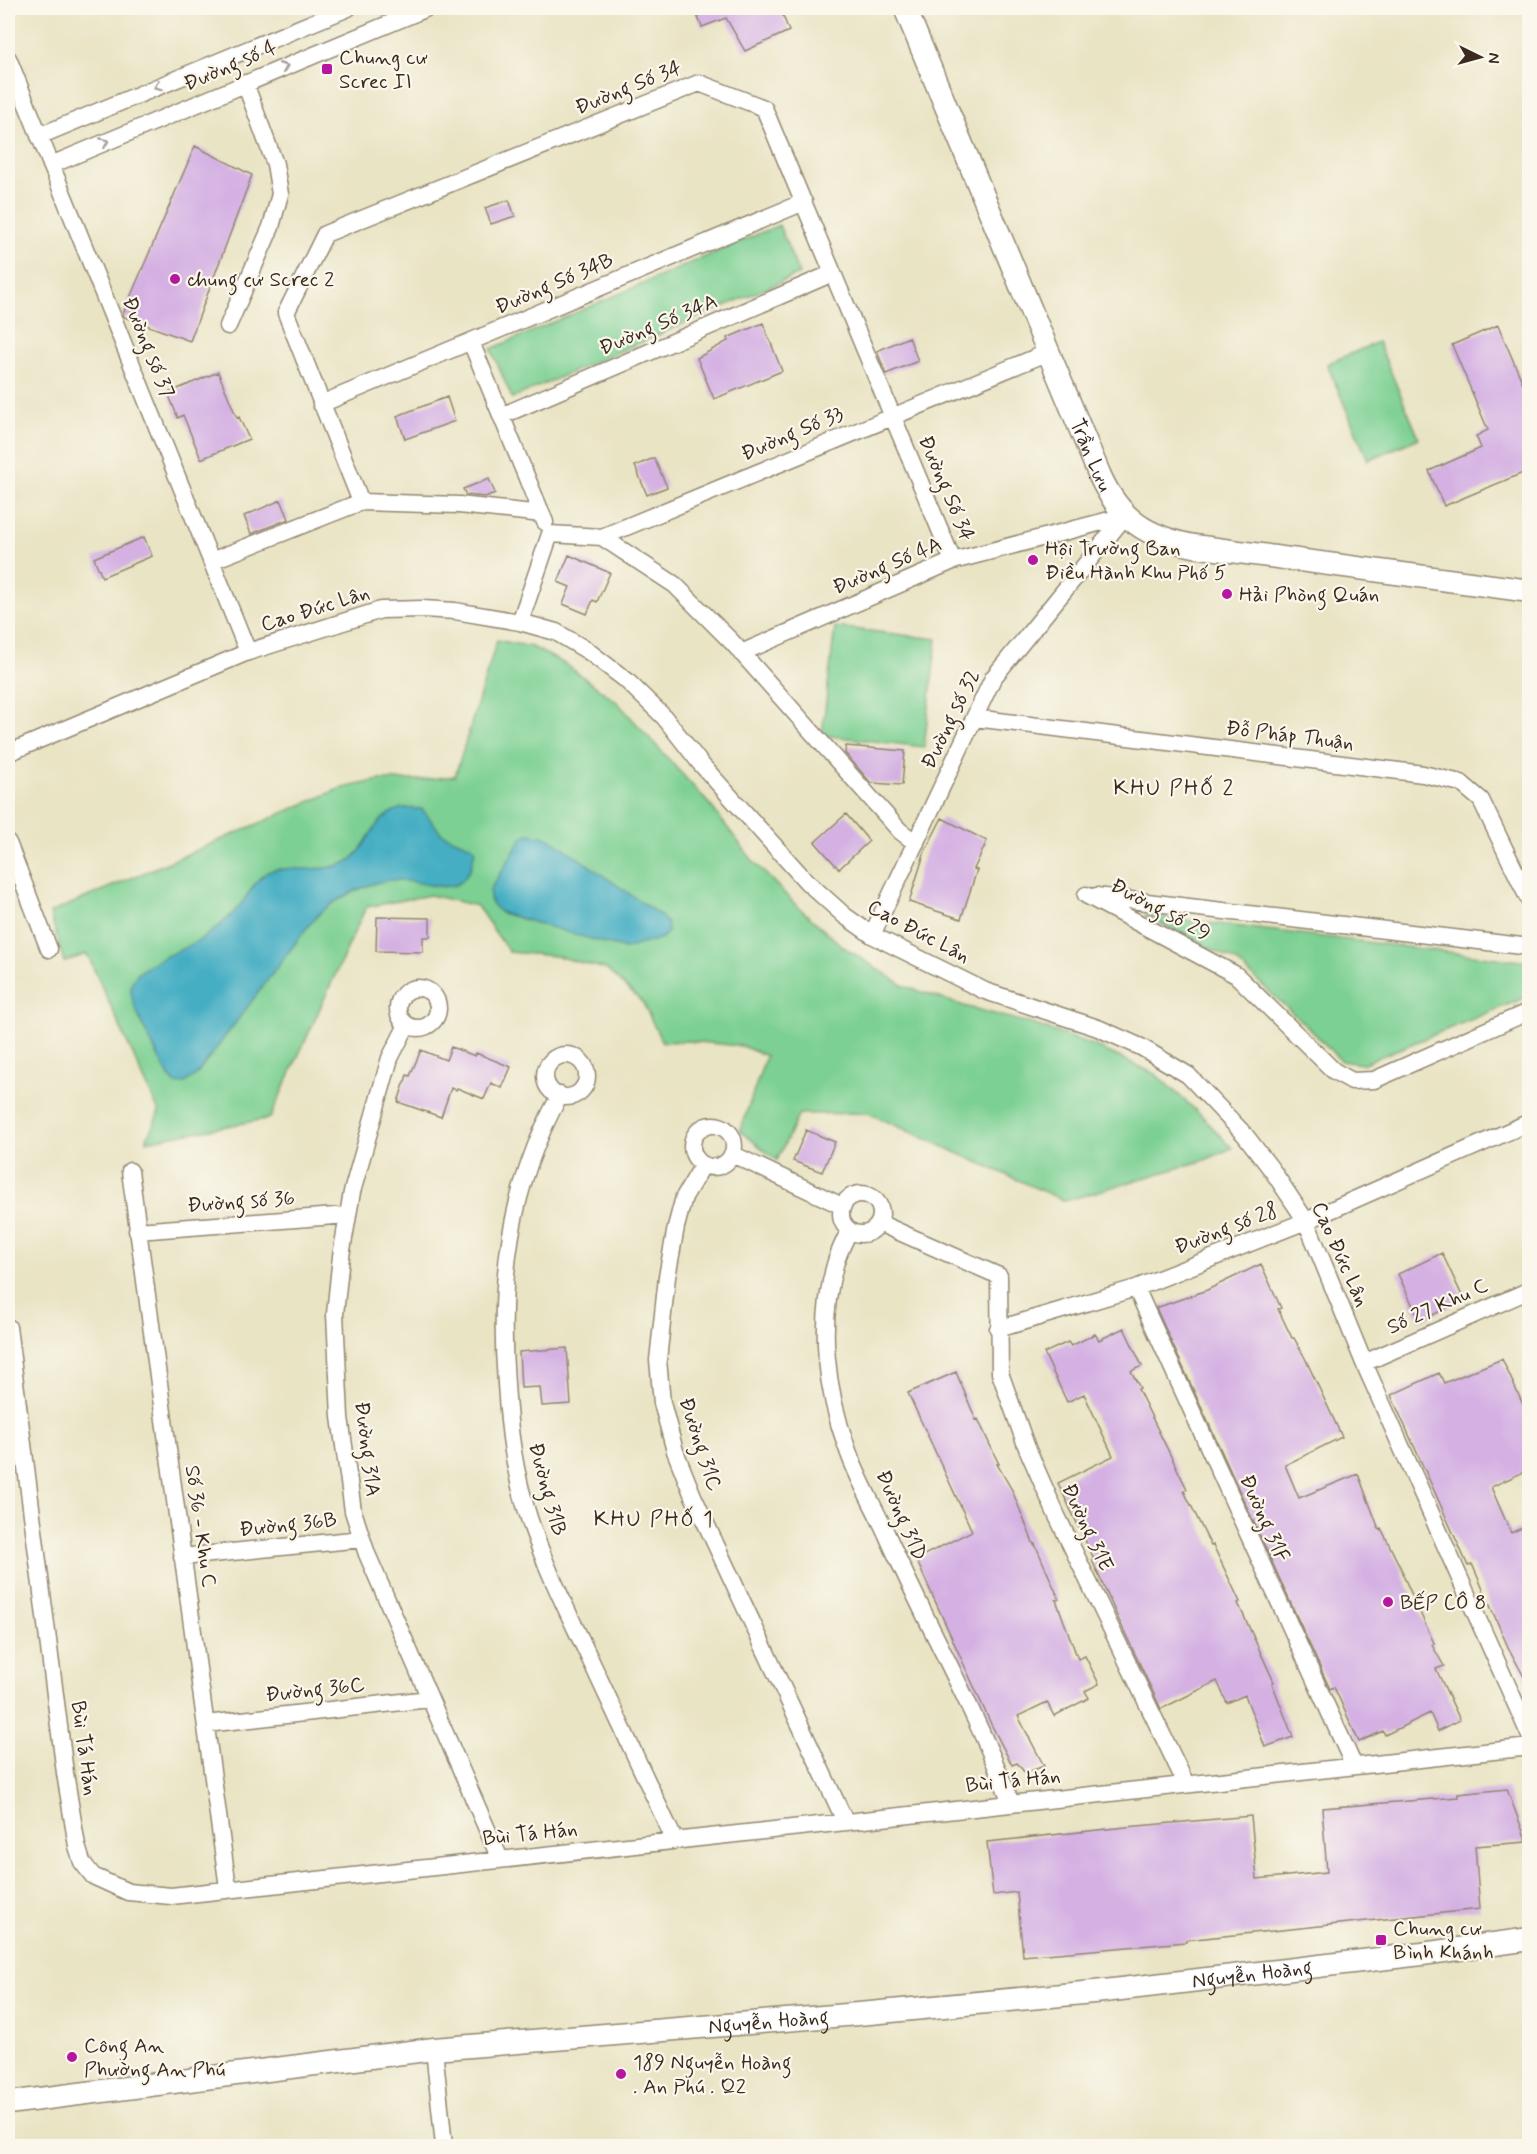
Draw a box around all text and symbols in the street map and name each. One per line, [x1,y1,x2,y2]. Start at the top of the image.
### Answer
north arrow [1450,27,1510,87]
street label: Đường số 4 [179,34,282,100]
place label: Chung cư Screc II [339,44,428,96]
text: N [1483,52,1504,64]
street label: Đường Số 34 [571,54,687,124]
one-way arrow [278,62,289,74]
marker: Chung cư Screc II [320,62,334,76]
one-way arrow [153,79,164,91]
one-way arrow [98,137,109,149]
street label: Đường Số 34B [491,246,619,323]
place label: chung cư Screc 2 [187,266,334,296]
marker: chung cư Screc 2 [168,272,182,286]
street label: Đường Số 34A [595,287,723,364]
street label: Đường số 37 [113,293,181,403]
street label: Đường Số 33 [737,400,849,470]
street label: Trần Lựu [1063,414,1119,497]
street label: Đường Số 34 [909,431,981,547]
street label: Đường Số 4A [828,530,947,603]
place label: Hội Trường Ban Điều Hành Khu Phố 5 [1045,535,1227,587]
marker: Hội Trường Ban Điều Hành Khu Phố 5 [1026,553,1040,567]
street label: Cao Đức Lân [257,579,373,639]
place label: Hải Phòng Quán [1239,581,1379,611]
marker: Hải Phòng Quán [1220,587,1234,601]
street label: Đường số 32 [915,665,989,775]
street label: Đỗ Pháp Thuận [1224,714,1355,758]
district label: KHU PHỐ 2 [1113,775,1235,803]
street label: Đường số 29 [1105,872,1215,950]
street label: Cao Đức Lân [862,893,975,971]
street label: Đường số 36 [186,1184,296,1222]
street label: Đường số 28 [1171,1196,1283,1263]
street label: Cao Đức Lân [1304,1197,1376,1311]
street label: Số 27 Khu C [1383,1272,1493,1342]
street label: Đường 31C [670,1394,728,1495]
street label: Đường 31A [345,1400,387,1499]
street label: Đường 31B [519,1440,573,1539]
street label: Số 36 - Khu C [178,1463,222,1589]
street label: Đường 31D [867,1466,934,1566]
street label: Đường 31F [1231,1470,1296,1567]
street label: Đường 31E [1053,1479,1120,1577]
street label: Đường 36B [238,1506,338,1546]
district label: KHU PHỐ 1 [594,1506,714,1534]
place label: BẾP CÔ 8 [1400,1589,1486,1617]
marker: BẾP CÔ 8 [1381,1595,1395,1609]
street label: Đường 36C [264,1671,366,1711]
street label: Bùi Tá Hán [64,1699,105,1797]
street label: Bùi Tá Hán [964,1762,1062,1800]
street label: Bùi Tá Hán [481,1815,579,1853]
place label: Chung cư Bình Khánh [1393,1915,1494,1967]
marker: Chung cư Bình Khánh [1374,1933,1388,1947]
street label: Nguyễn Hoàng [1190,1954,1314,1996]
street label: Nguyễn Hoàng [707,2003,830,2042]
place label: Công An Phường An Phú [84,2032,225,2086]
place label: 189 Nguyễn Hoàng . An Phú . Q2 [633,2049,792,2101]
marker: Công An Phường An Phú [65,2050,79,2064]
marker: 189 Nguyễn Hoàng . An Phú . Q2 [614,2067,628,2081]

